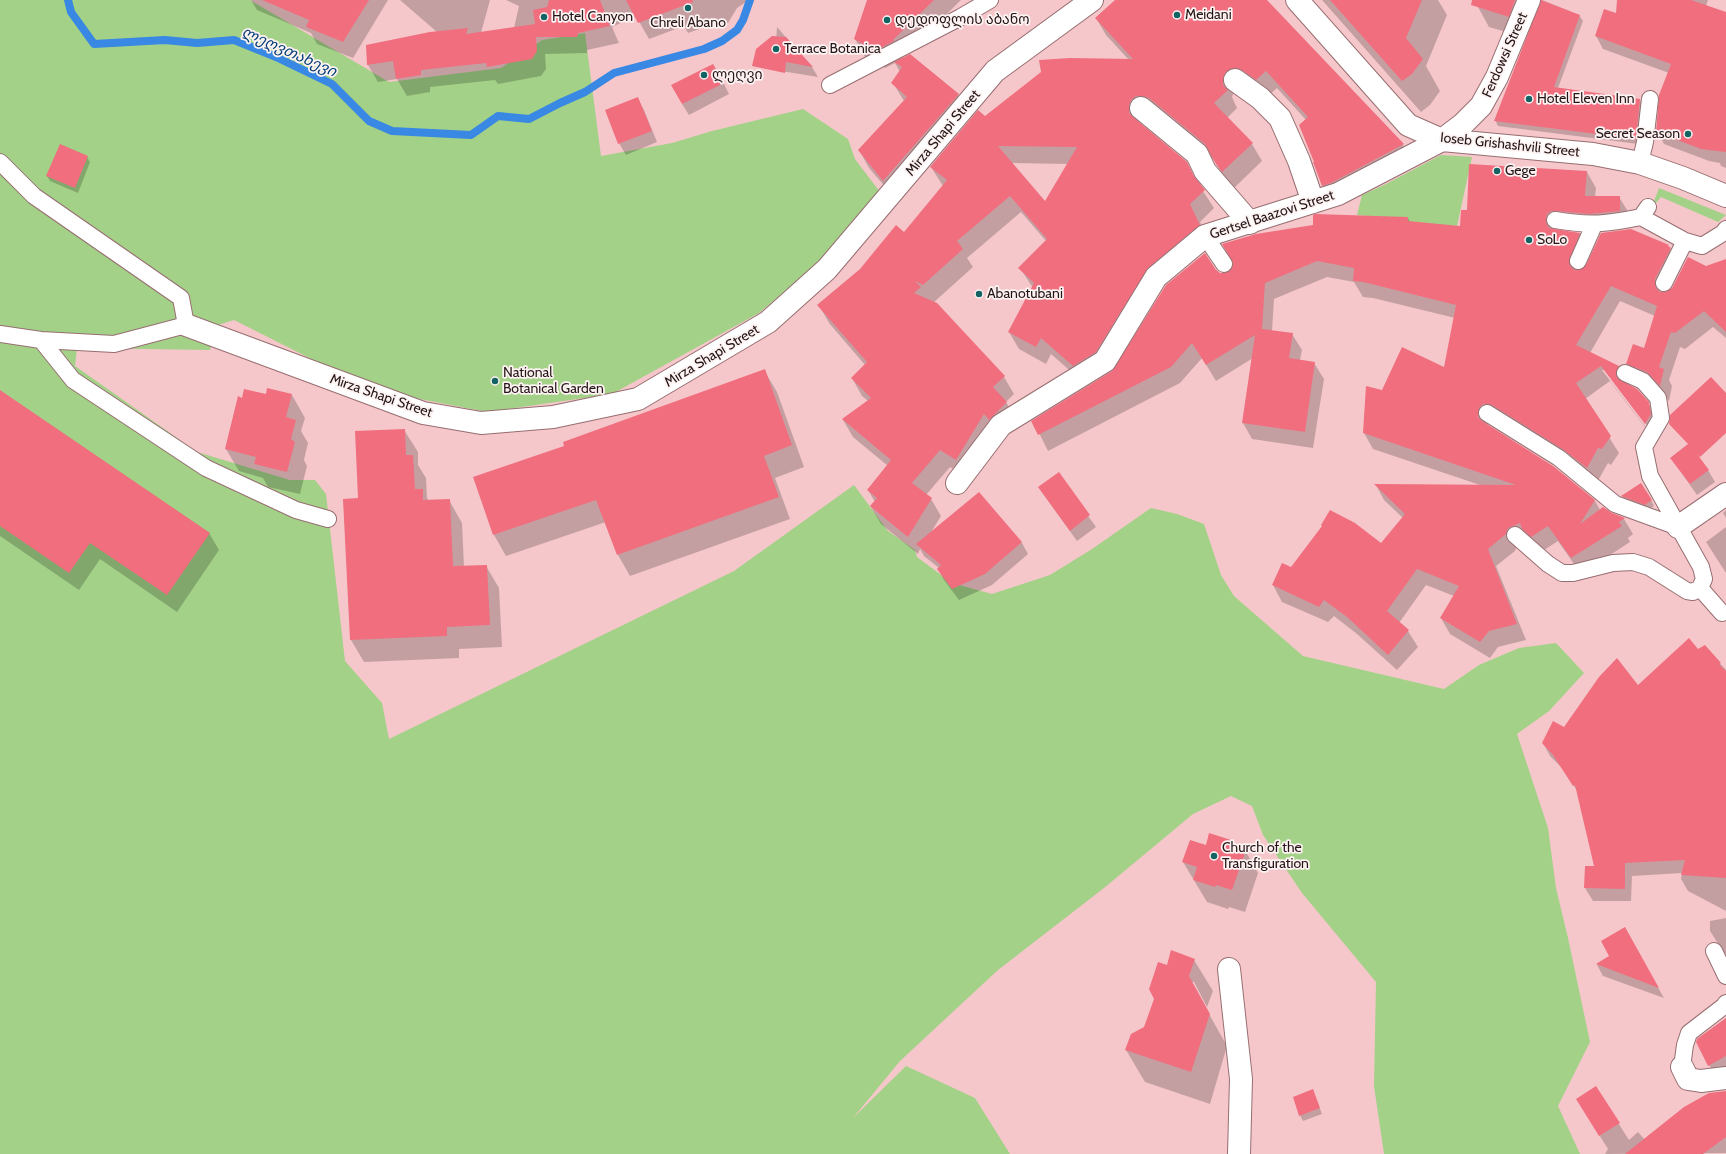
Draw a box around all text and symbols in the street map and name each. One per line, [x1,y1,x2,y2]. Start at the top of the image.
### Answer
marker: Chreli Abano [683,3,693,13]
place label: Meidani [1185,7,1232,23]
place label: Hotel Canyon [552,9,633,25]
marker: Meidani [1172,10,1182,20]
street label: Ferdowsi Street [1479,10,1531,100]
marker: Hotel Canyon [539,12,549,22]
place label: დედოფლის აბანო [895,12,1030,28]
place label: Chreli Abano [650,15,726,31]
marker: დედოფლის აბანო [882,15,892,25]
water label: ლეღვთახევი [239,23,339,81]
place label: Terrace Botanica [784,41,881,57]
marker: Terrace Botanica [771,44,781,54]
place label: ლეღვი [712,67,762,83]
marker: ლეღვი [699,70,709,80]
street label: Mirza Shapi Street [902,86,984,180]
place label: Hotel Eleven Inn [1537,91,1635,107]
marker: Hotel Eleven Inn [1524,94,1534,104]
place label: Secret Season [1596,126,1680,142]
street label: Ioseb Grishashvili Street [1439,129,1581,161]
marker: Secret Season [1683,129,1693,139]
place label: Gege [1505,163,1536,179]
marker: Gege [1492,166,1502,176]
street label: Gertsel Baazovi Street [1208,187,1336,243]
place label: SoLo [1537,232,1567,248]
marker: SoLo [1524,235,1534,245]
place label: Abanotubani [987,286,1063,302]
marker: Abanotubani [974,289,984,299]
street label: Mirza Shapi Street [662,321,762,391]
place label: National Botanical Garden [503,365,604,398]
street label: Mirza Shapi Street [328,371,434,421]
marker: National Botanical Garden [490,376,500,386]
place label: Church of the Transfiguration [1222,840,1309,872]
marker: Church of the Transfiguration [1209,851,1219,861]

